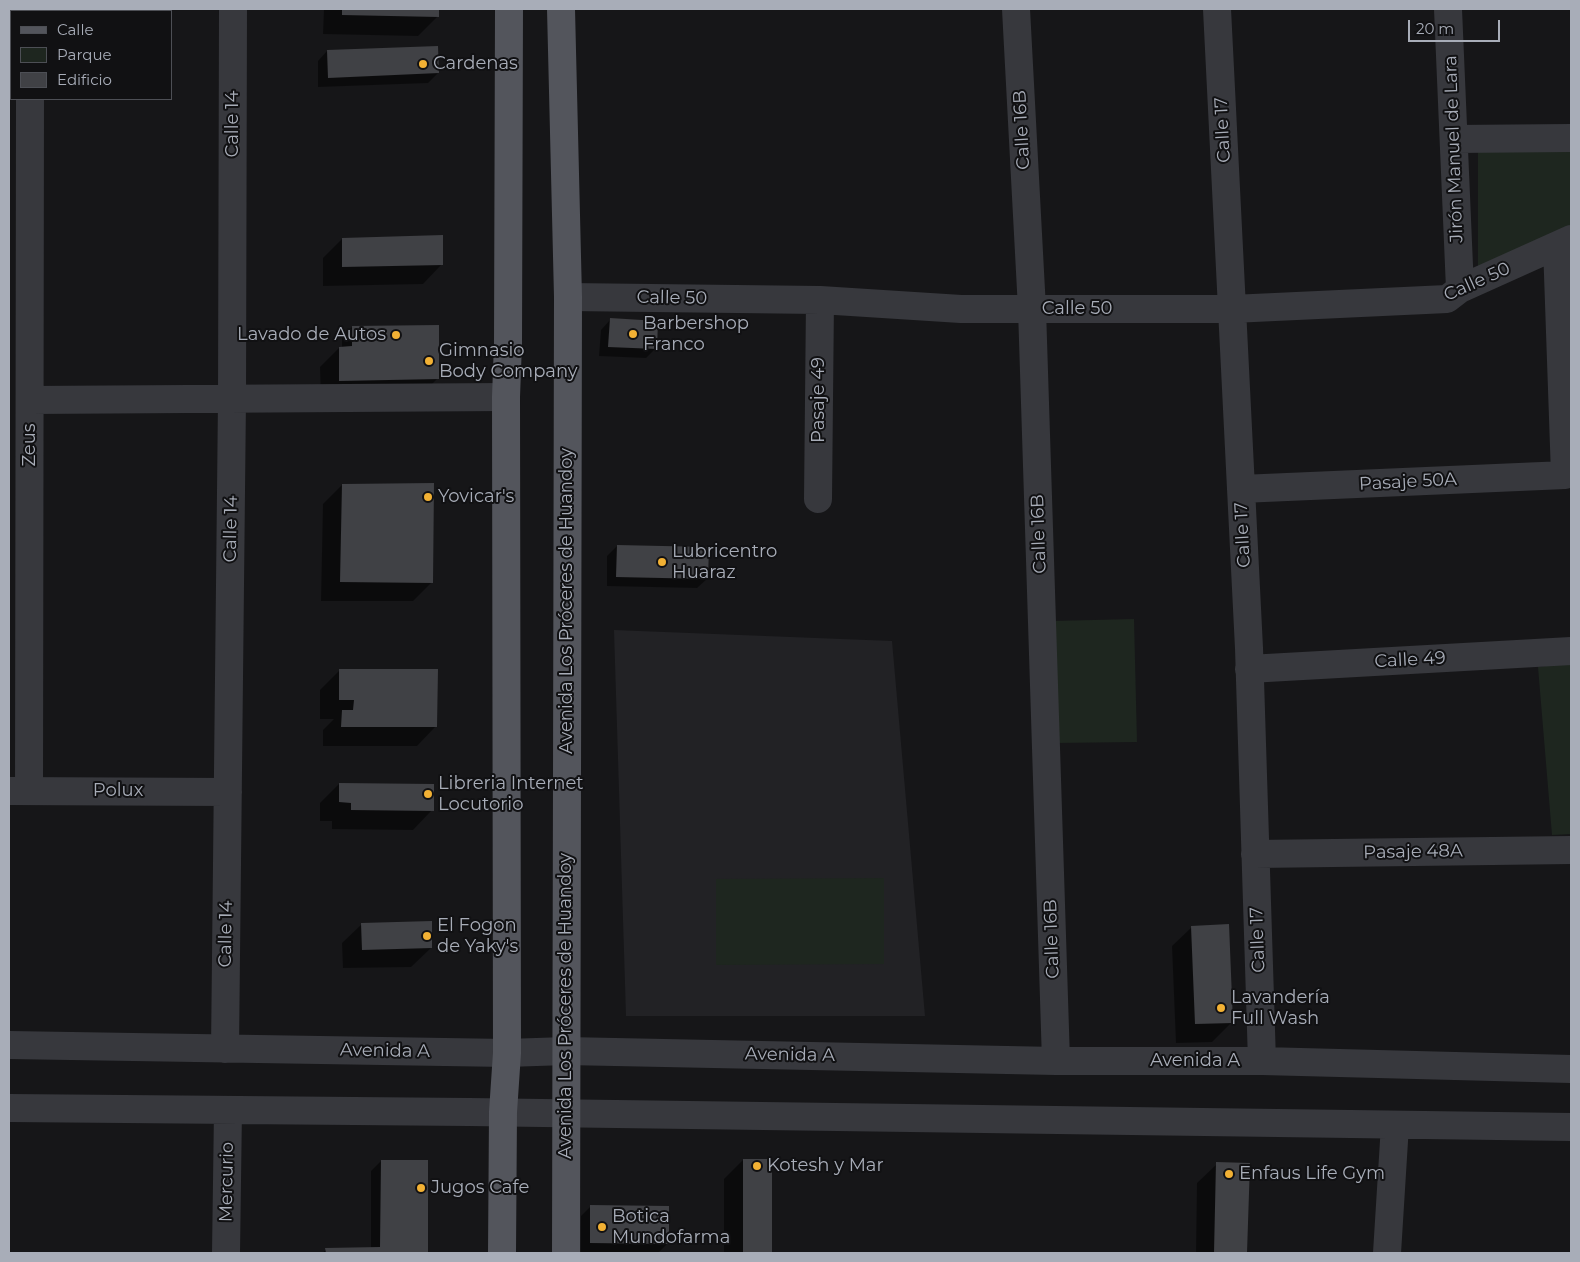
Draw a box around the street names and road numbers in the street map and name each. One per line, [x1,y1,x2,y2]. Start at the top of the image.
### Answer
street label: Jirón Manuel de Lara [1440,55,1468,243]
street label: Calle 16B [1009,90,1035,170]
street label: Calle 14 [222,91,244,157]
street label: Calle 17 [1210,97,1236,163]
street label: Calle 50 [1440,258,1514,306]
street label: Calle 50 [637,287,707,309]
street label: Calle 50 [1042,298,1112,320]
street label: Pasaje 49 [808,357,830,443]
street label: Zeus [19,423,41,467]
street label: Avenida Los Próceres de Huandoy [556,448,578,754]
street label: Pasaje 50A [1358,469,1458,495]
street label: Calle 16B [1027,494,1051,574]
street label: Calle 14 [220,495,242,563]
street label: Calle 17 [1230,502,1256,568]
street label: Calle 49 [1374,647,1446,673]
street label: Polux [93,780,143,802]
street label: Pasaje 48A [1363,840,1463,864]
street label: Avenida Los Próceres de Huandoy [555,853,577,1159]
street label: Calle 16B [1040,899,1064,979]
street label: Calle 14 [215,900,237,968]
street label: Calle 17 [1246,907,1270,973]
street label: Avenida A [340,1039,430,1063]
street label: Avenida A [745,1043,835,1067]
street label: Avenida A [1150,1050,1240,1072]
street label: Mercurio [215,1142,239,1222]

